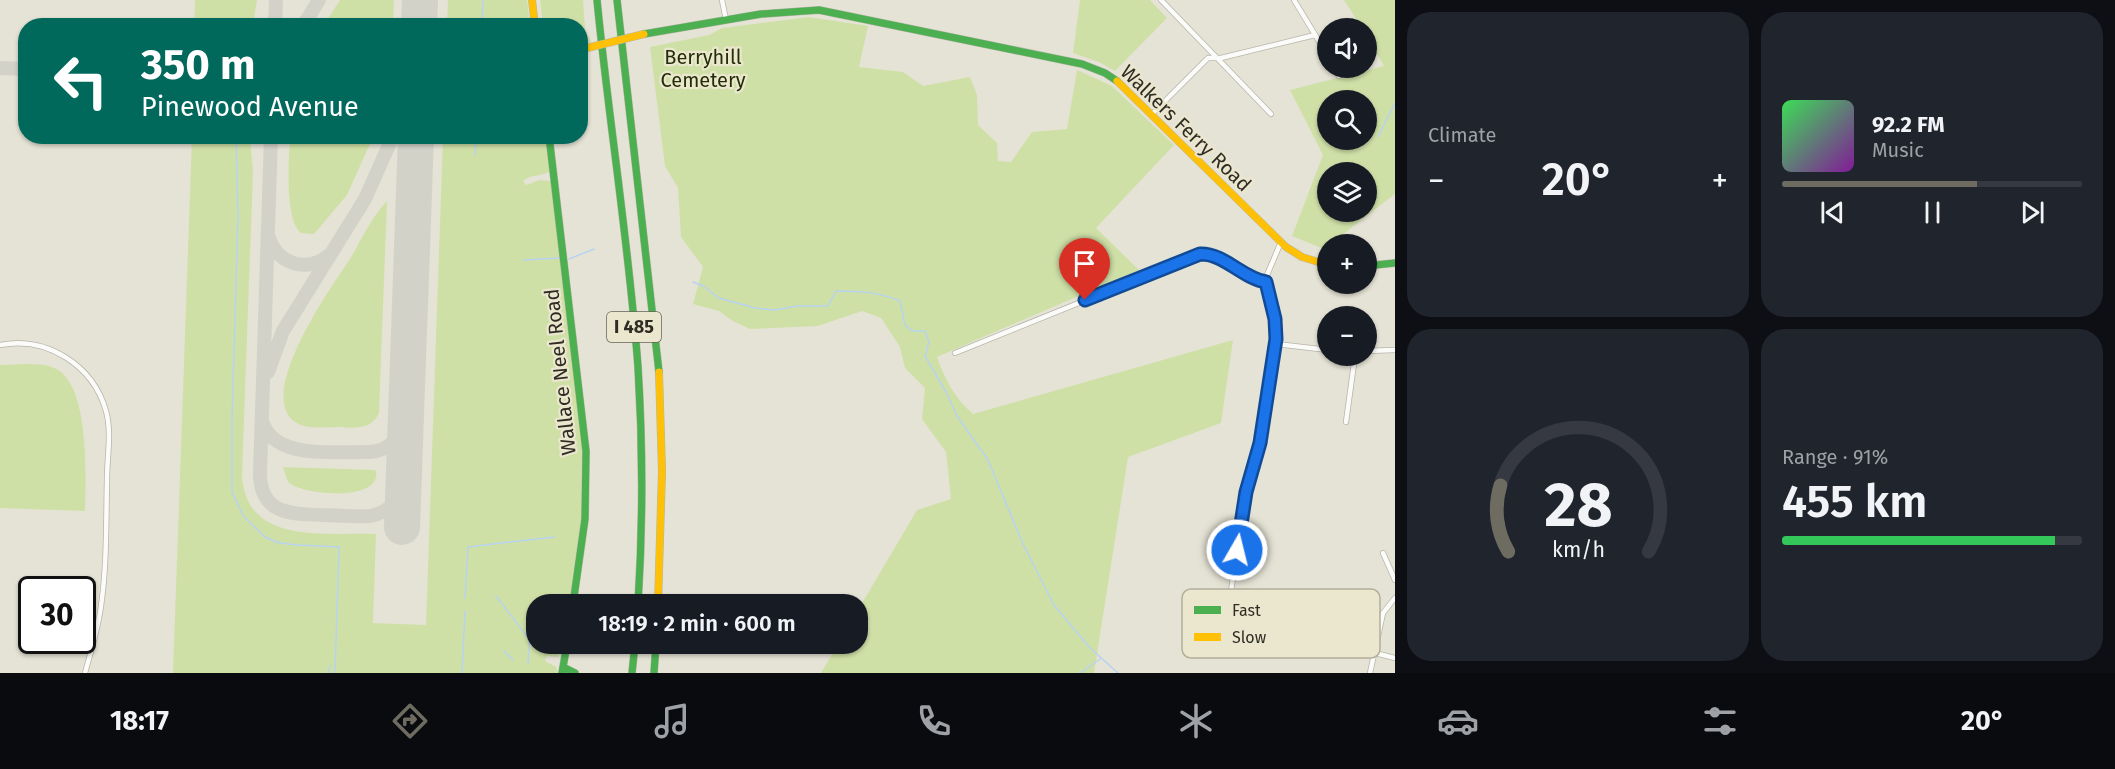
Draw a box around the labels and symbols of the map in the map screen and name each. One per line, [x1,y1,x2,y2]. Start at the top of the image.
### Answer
park label: Berryhill Cemetery [660,45,746,92]
street label: Walkers Ferry Road [1116,60,1256,196]
pin [1059,238,1110,300]
street label: Wallace Neel Road [539,288,581,456]
road number: I 485 [607,312,661,342]
position arrow [1205,518,1269,582]
speed limit sign: 30 [18,576,96,654]
legend [1182,589,1380,658]
text: Fast [1232,601,1261,620]
text: Slow [1232,628,1267,647]

